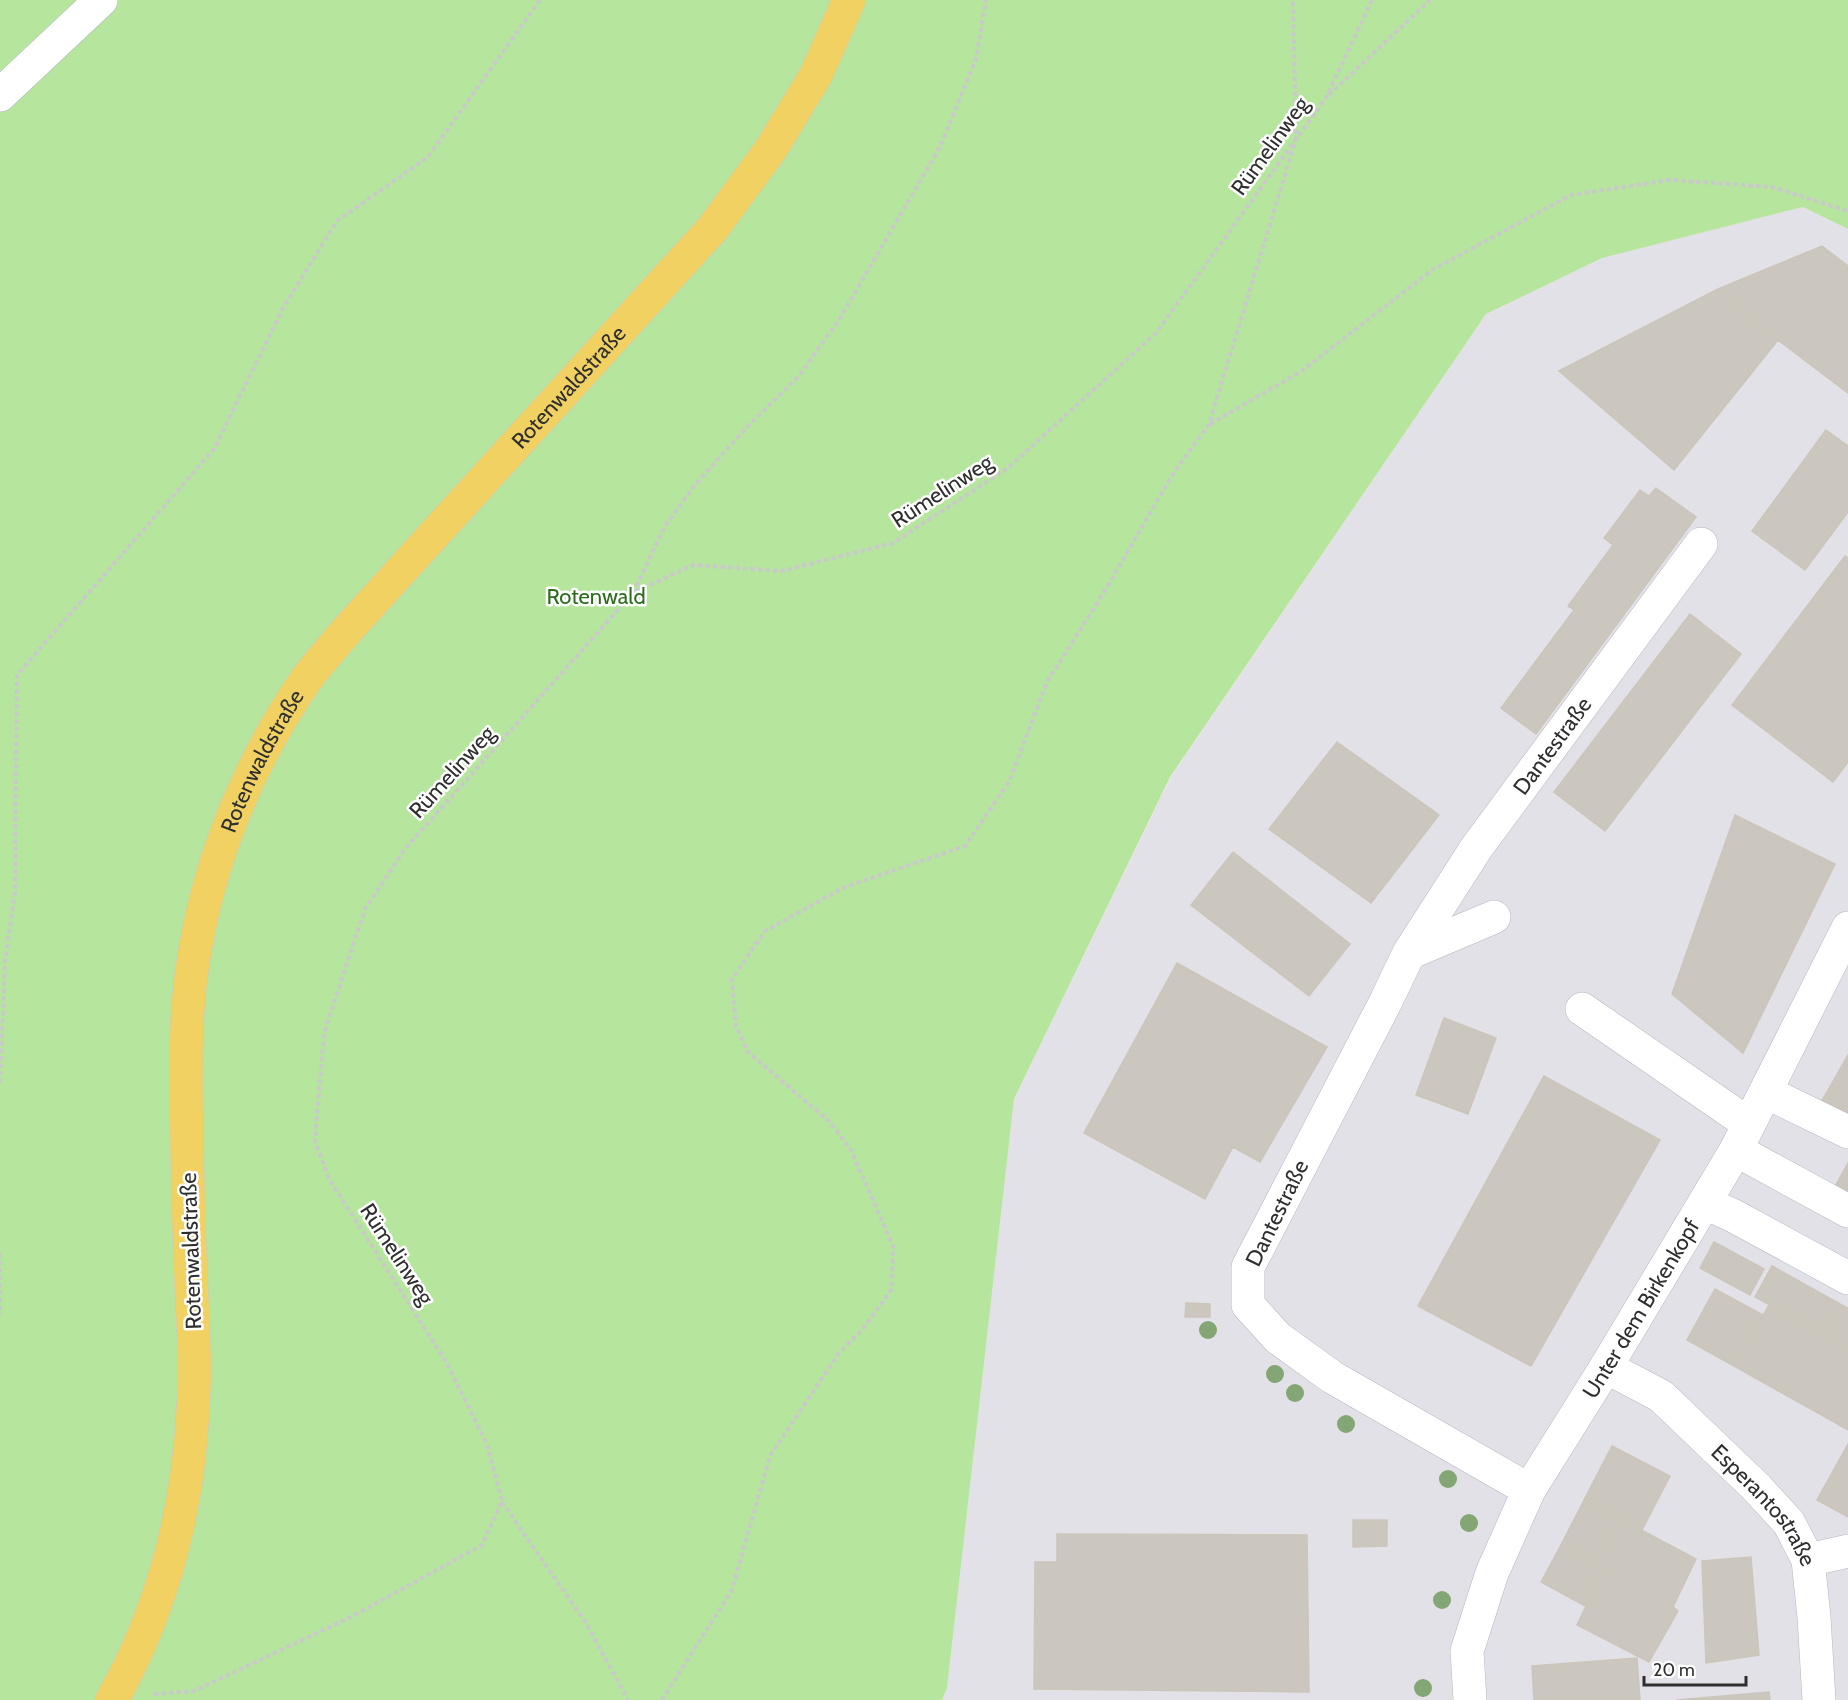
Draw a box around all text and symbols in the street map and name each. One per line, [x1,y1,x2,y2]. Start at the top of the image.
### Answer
street label: Rümelinweg [1225,91,1315,201]
street label: Rotenwaldstraße [506,320,631,454]
street label: Rümelinweg [886,448,998,534]
park label: Rotenwald [546,583,646,610]
street label: Rotenwaldstraße [215,684,309,836]
street label: Dantestraße [1507,691,1597,800]
street label: Rümelinweg [403,719,501,824]
street label: Dantestraße [1240,1155,1314,1271]
street label: Rotenwaldstraße [175,1172,207,1330]
street label: Rümelinweg [354,1198,440,1310]
street label: Unter dem Birkenkopf [1576,1214,1705,1403]
street label: Esperantostraße [1706,1438,1822,1570]
scale bar [1644,1649,1746,1687]
text: 20 m [1653,1659,1695,1681]

